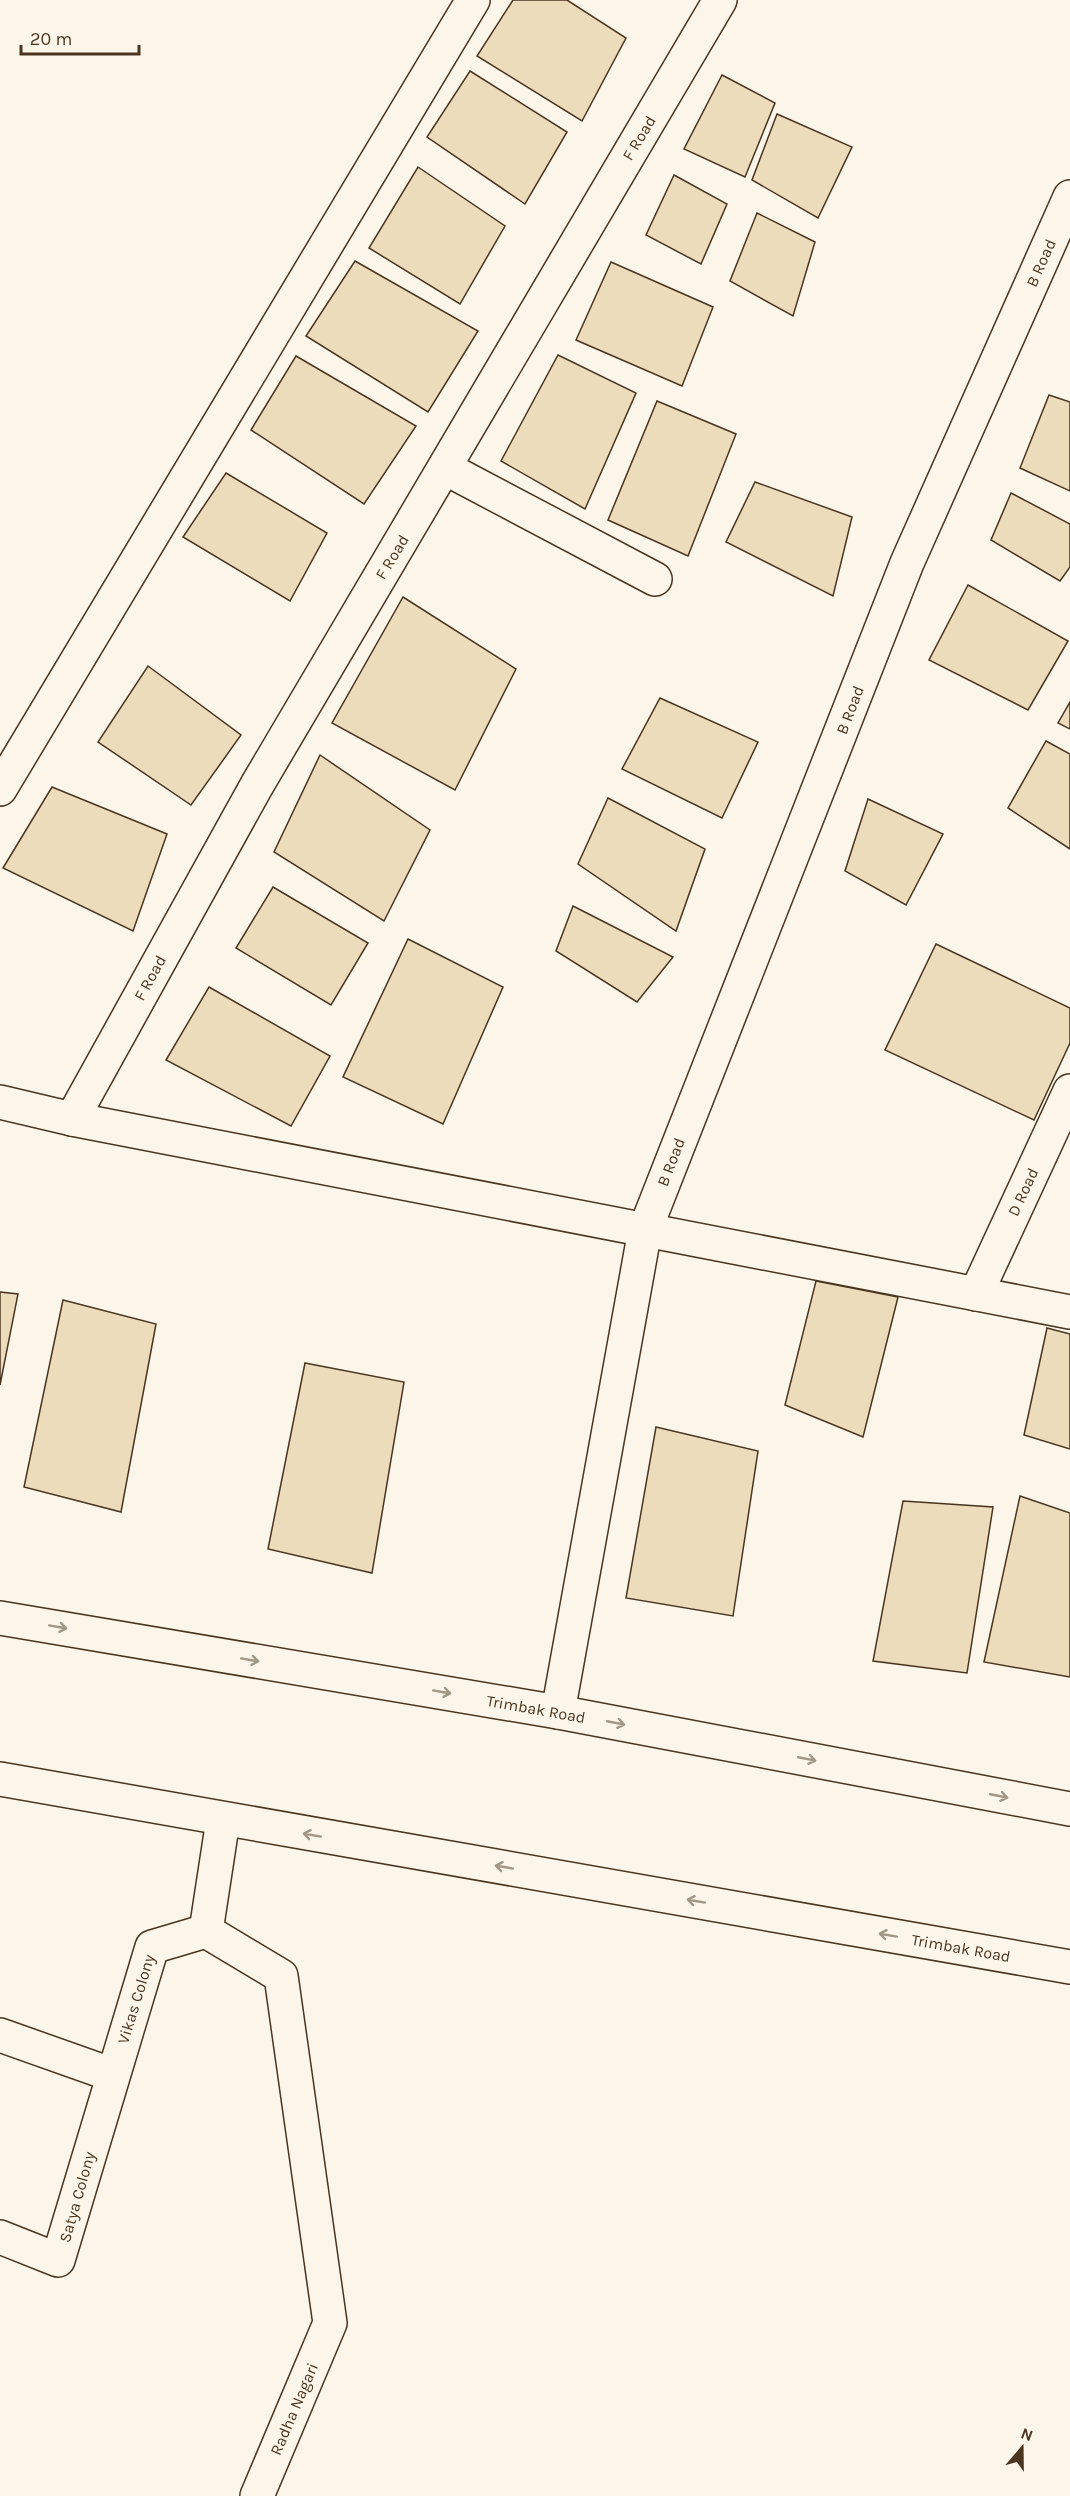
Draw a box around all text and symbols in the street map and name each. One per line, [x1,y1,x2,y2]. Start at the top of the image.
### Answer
scale bar [21,18,140,56]
text: 20 m [30,28,72,50]
street label: F Road [618,112,660,164]
street label: B Road [1022,236,1060,290]
street label: F Road [371,531,413,583]
street label: B Road [832,683,868,737]
street label: F Road [130,952,170,1004]
street label: B Road [653,1135,689,1189]
street label: D Road [1004,1165,1042,1219]
one-way arrow [47,1622,67,1633]
one-way arrow [240,1655,259,1666]
one-way arrow [432,1687,452,1698]
street label: Trimbak Road [485,1691,587,1727]
one-way arrow [605,1718,625,1729]
one-way arrow [797,1754,817,1765]
one-way arrow [989,1790,1008,1801]
one-way arrow [303,1829,322,1840]
one-way arrow [495,1861,515,1872]
one-way arrow [687,1895,707,1906]
one-way arrow [879,1929,899,1940]
street label: Trimbak Road [910,1930,1012,1966]
street label: Vikas Colony [113,1951,159,2046]
street label: Satya Colony [55,2149,99,2245]
street label: Radha Nagari [266,2360,322,2458]
north arrow [992,2418,1052,2478]
text: N [1018,2423,1036,2445]

